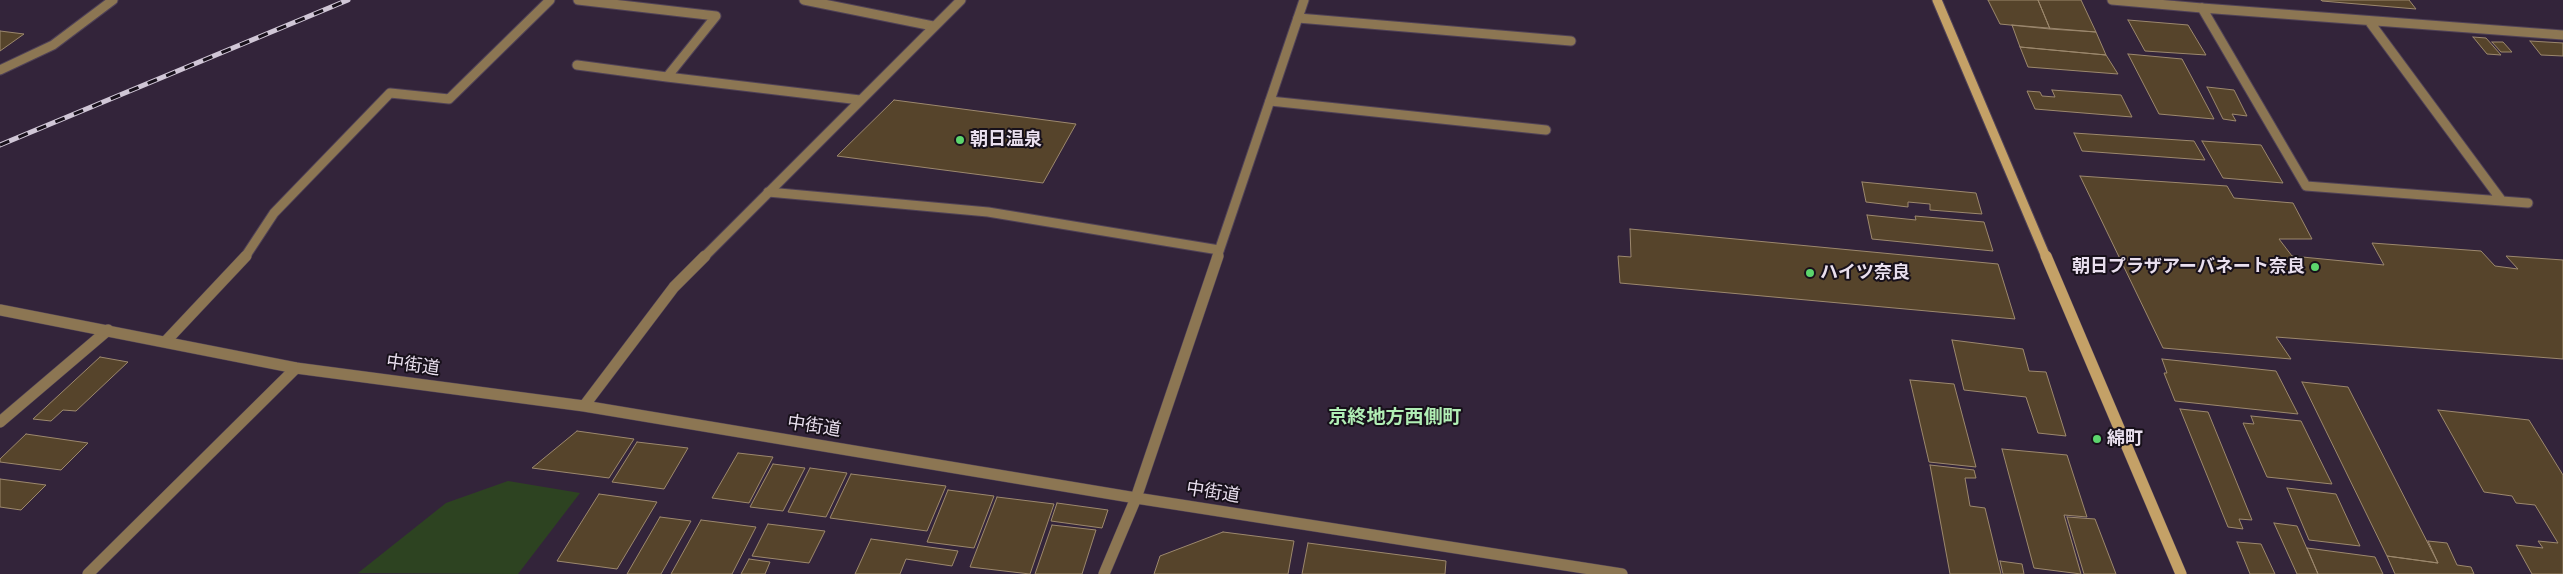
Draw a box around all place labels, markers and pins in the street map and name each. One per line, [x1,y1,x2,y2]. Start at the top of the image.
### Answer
place label: 朝日温泉 [970,129,1042,151]
marker: 朝日温泉 [954,134,966,146]
place label: 朝日プラザアーバネート奈良 [2072,256,2305,278]
marker: 朝日プラザアーバネート奈良 [2309,261,2321,273]
place label: ハイツ奈良 [1820,262,1910,284]
marker: ハイツ奈良 [1804,267,1816,279]
place label: 綿町 [2107,428,2143,450]
marker: 綿町 [2091,433,2103,445]

